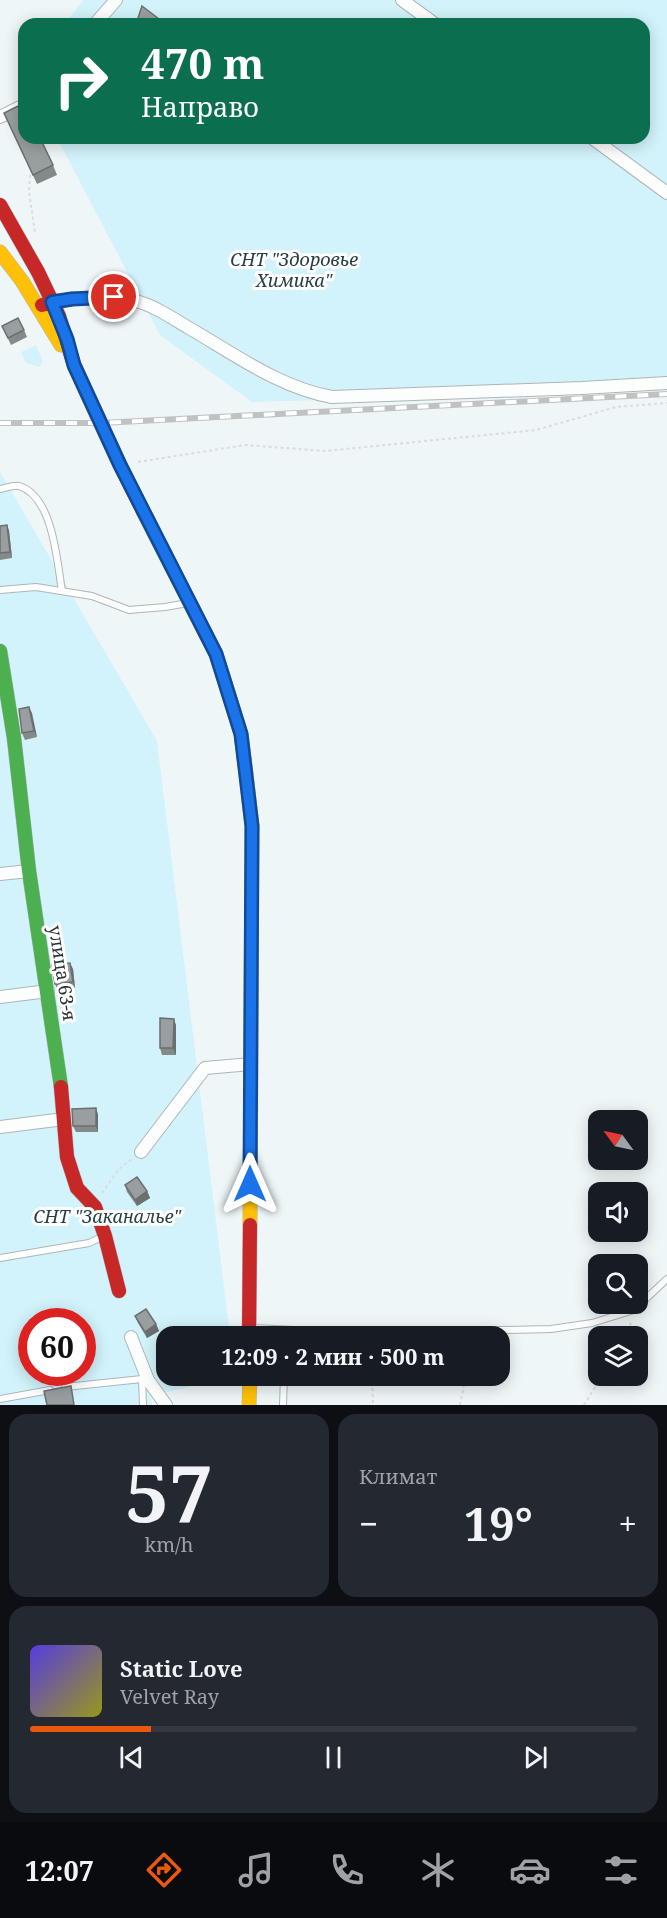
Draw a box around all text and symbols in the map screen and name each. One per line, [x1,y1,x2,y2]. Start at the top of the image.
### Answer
text: 470 m [141,34,265,91]
icon: right [42,42,120,120]
text: Направо [141,88,259,125]
park label: СНТ "Здоровье Химика" [230,247,358,292]
pin [88,271,139,322]
icon: arrive [97,280,130,313]
street label: улица 63-я [44,924,82,1022]
north arrow [588,1110,648,1170]
map controls [588,1110,648,1386]
position arrow [218,1152,282,1216]
button: sound [588,1182,648,1242]
park label: СНТ "Заканалье" [33,1204,183,1228]
button: search [588,1254,648,1314]
speed limit sign: 60 [18,1308,96,1386]
button: layers [588,1326,648,1386]
text: 12:09 · 2 мин · 500 m [221,1341,445,1371]
text: 57 [125,1439,213,1545]
text: Климат [359,1463,437,1490]
text: 19° [464,1493,533,1554]
text: − [359,1501,378,1546]
text: + [619,1501,637,1546]
text: km/h [144,1531,194,1558]
text: Static Love [120,1653,243,1683]
text: Velvet Ray [120,1683,219,1710]
icon: previous [115,1741,148,1774]
icon: pause [317,1741,350,1774]
icon: next [519,1741,552,1774]
icon: directions [143,1849,185,1891]
icon: music [235,1849,277,1891]
icon: phone [326,1849,368,1891]
icon: climate [417,1849,459,1891]
icon: car [509,1849,551,1891]
icon: filters [600,1849,642,1891]
text: 12:07 [25,1852,94,1889]

